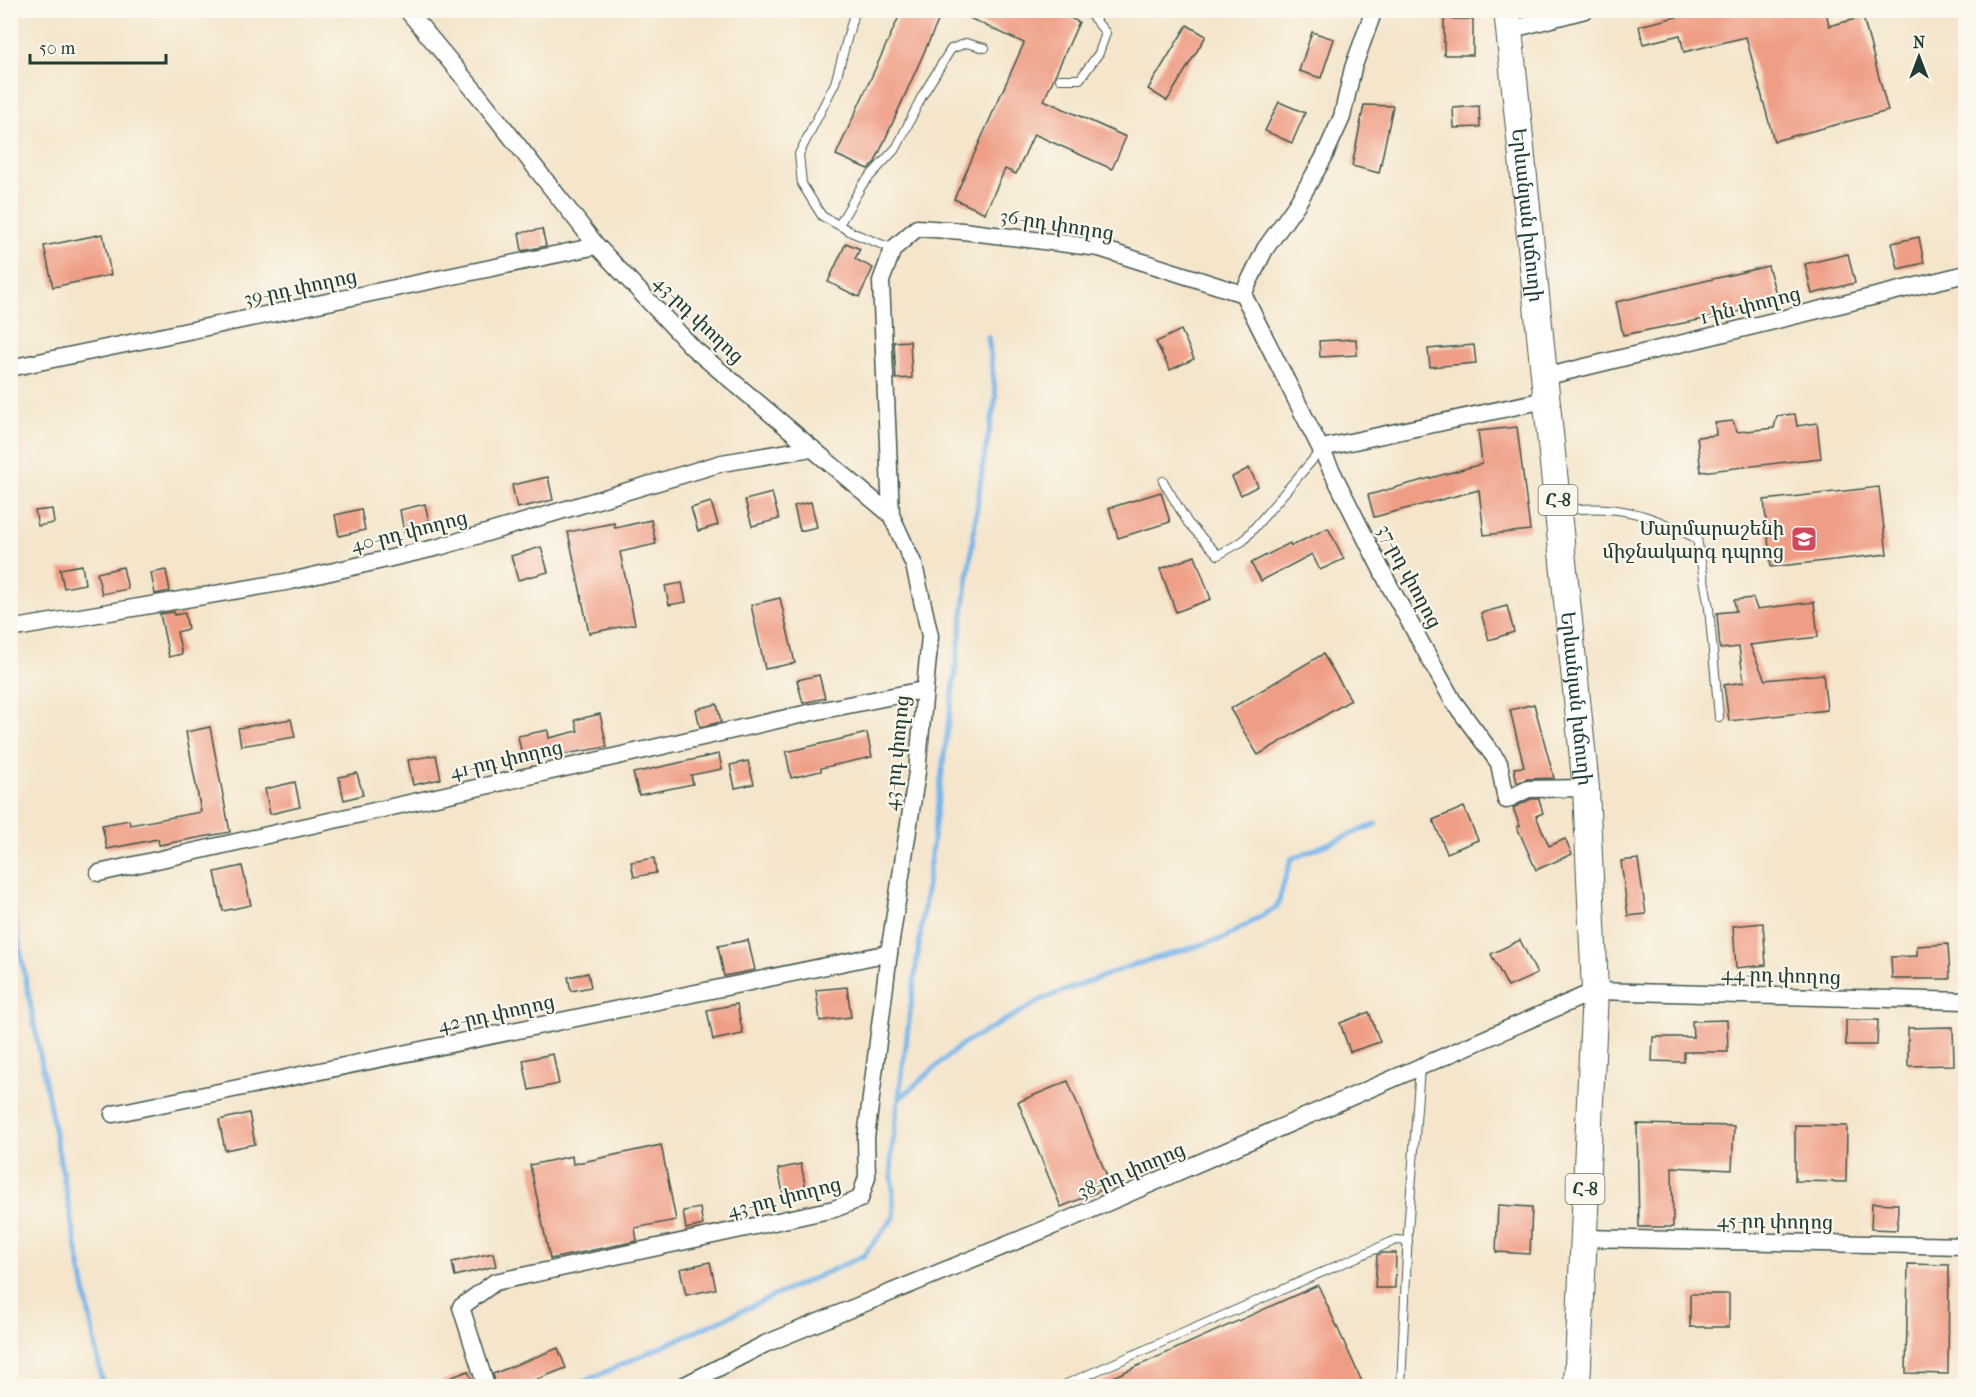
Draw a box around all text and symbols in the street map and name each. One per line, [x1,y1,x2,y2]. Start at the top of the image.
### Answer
scale bar [30,27,166,65]
north arrow [1889,27,1949,87]
text: N [1913,33,1926,52]
text: 50 m [39,38,76,59]
street label: Երևանյան խճուղի [1507,127,1548,303]
street label: 36-րդ փողոց [998,204,1116,245]
street label: 39-րդ փողոց [241,264,359,311]
street label: 43-րդ փողոց [649,271,749,368]
street label: 1-ին փողոց [1697,282,1803,329]
road number: Հ-8 [1538,485,1578,515]
street label: 40-րդ փողոց [348,506,470,557]
place label: Մարմարաշենի միջնակարգ դպրոց [1602,517,1784,563]
street label: 37-րդ փողոց [1373,520,1447,632]
school or university icon: Մարմարաշենի միջնակարգ դպրոց [1789,524,1819,554]
street label: Երևանյան խճուղի [1556,610,1597,787]
street label: 43-րդ փողոց [879,694,914,812]
street label: 41-րդ փողոց [447,735,565,784]
street label: 44-րդ փողոց [1721,962,1841,989]
street label: 42-րդ փողոց [436,990,556,1037]
street label: 38-րդ փողոց [1074,1137,1188,1203]
street label: 43-րդ փողոց [725,1172,843,1223]
road number: Հ-8 [1566,1174,1604,1204]
street label: 45-րդ փողոց [1717,1209,1833,1234]

